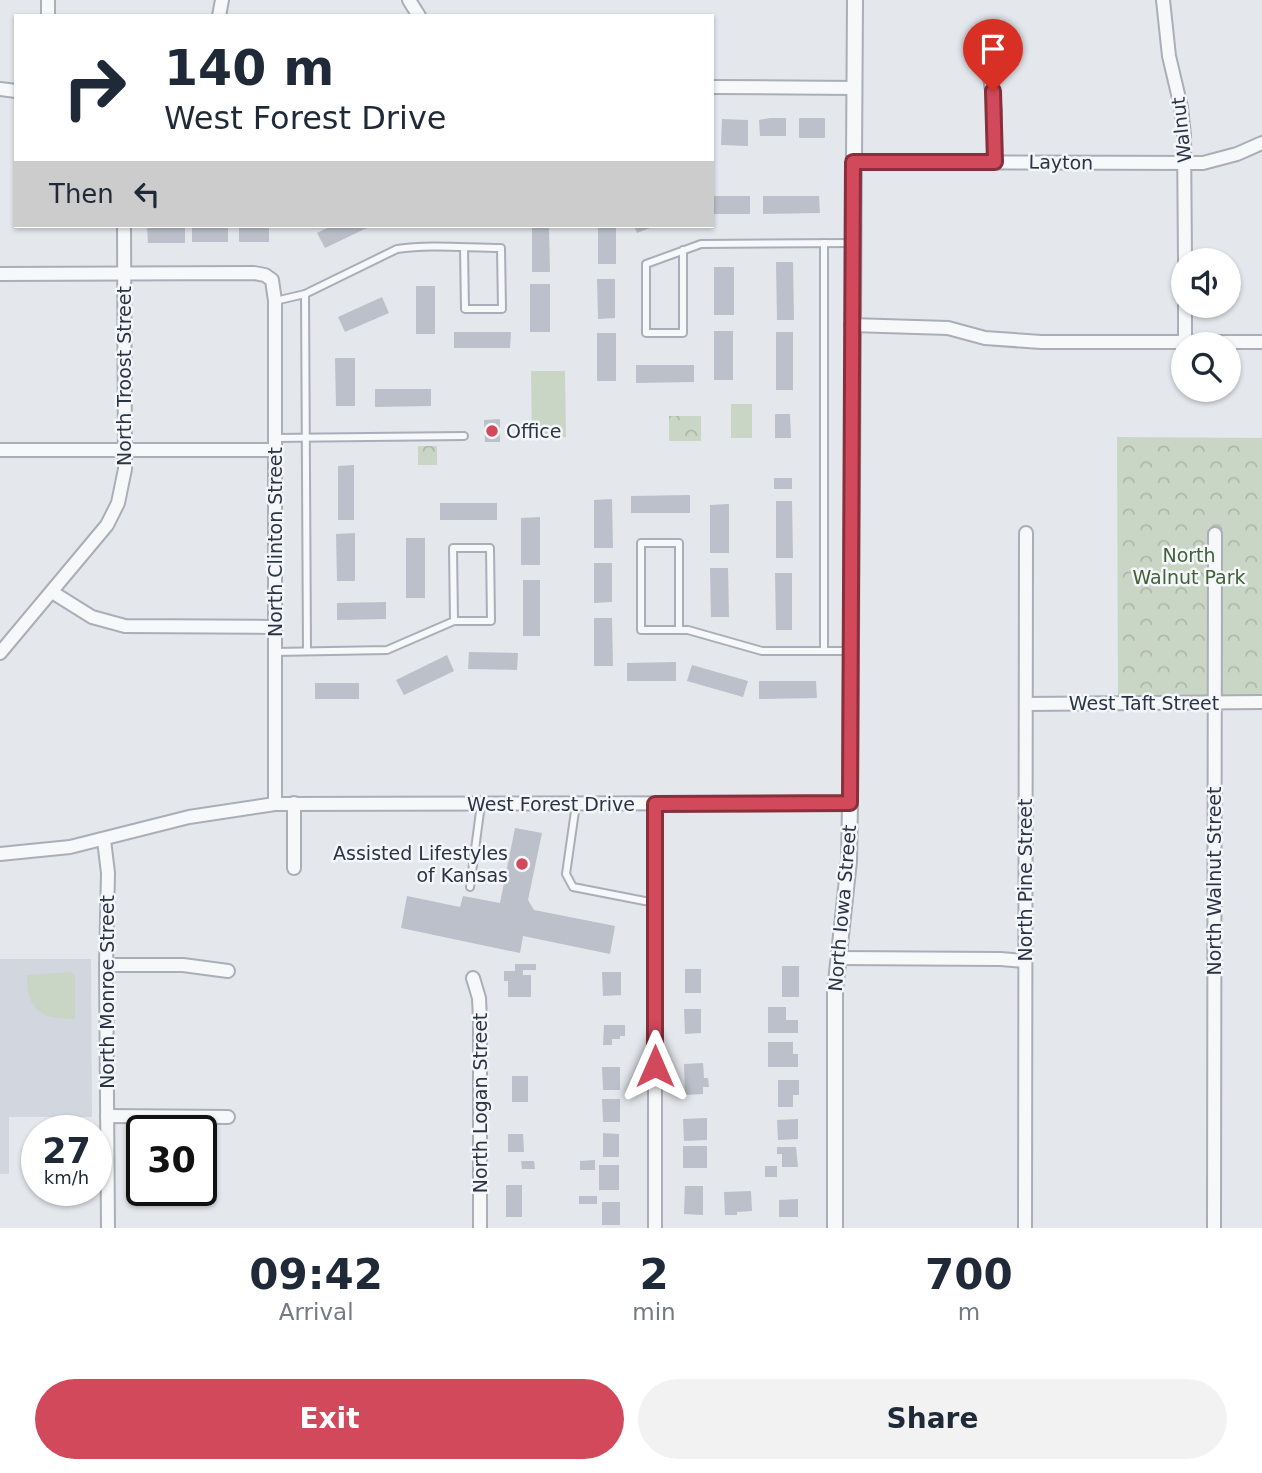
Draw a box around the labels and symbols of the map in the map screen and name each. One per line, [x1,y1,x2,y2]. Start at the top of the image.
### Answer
pin [963,19,1023,91]
street label: Walnut [1167,96,1195,164]
street label: Layton [1029,150,1093,174]
street label: North Troost Street [113,286,135,466]
place label: Office [506,420,561,442]
marker: Office [484,423,500,439]
street label: North Clinton Street [264,447,286,637]
park label: North Walnut Park [1132,544,1246,588]
street label: West Taft Street [1069,692,1219,714]
street label: North Walnut Street [1203,787,1225,975]
street label: West Forest Drive [467,793,635,815]
street label: North Pine Street [1014,798,1036,962]
street label: North Iowa Street [824,824,860,992]
place label: Assisted Lifestyles of Kansas [333,842,508,886]
marker: Assisted Lifestyles of Kansas [514,856,530,872]
street label: North Monroe Street [96,895,118,1089]
street label: North Logan Street [469,1013,491,1193]
position arrow [618,1029,692,1103]
speed limit sign: 30 [126,1115,217,1206]

